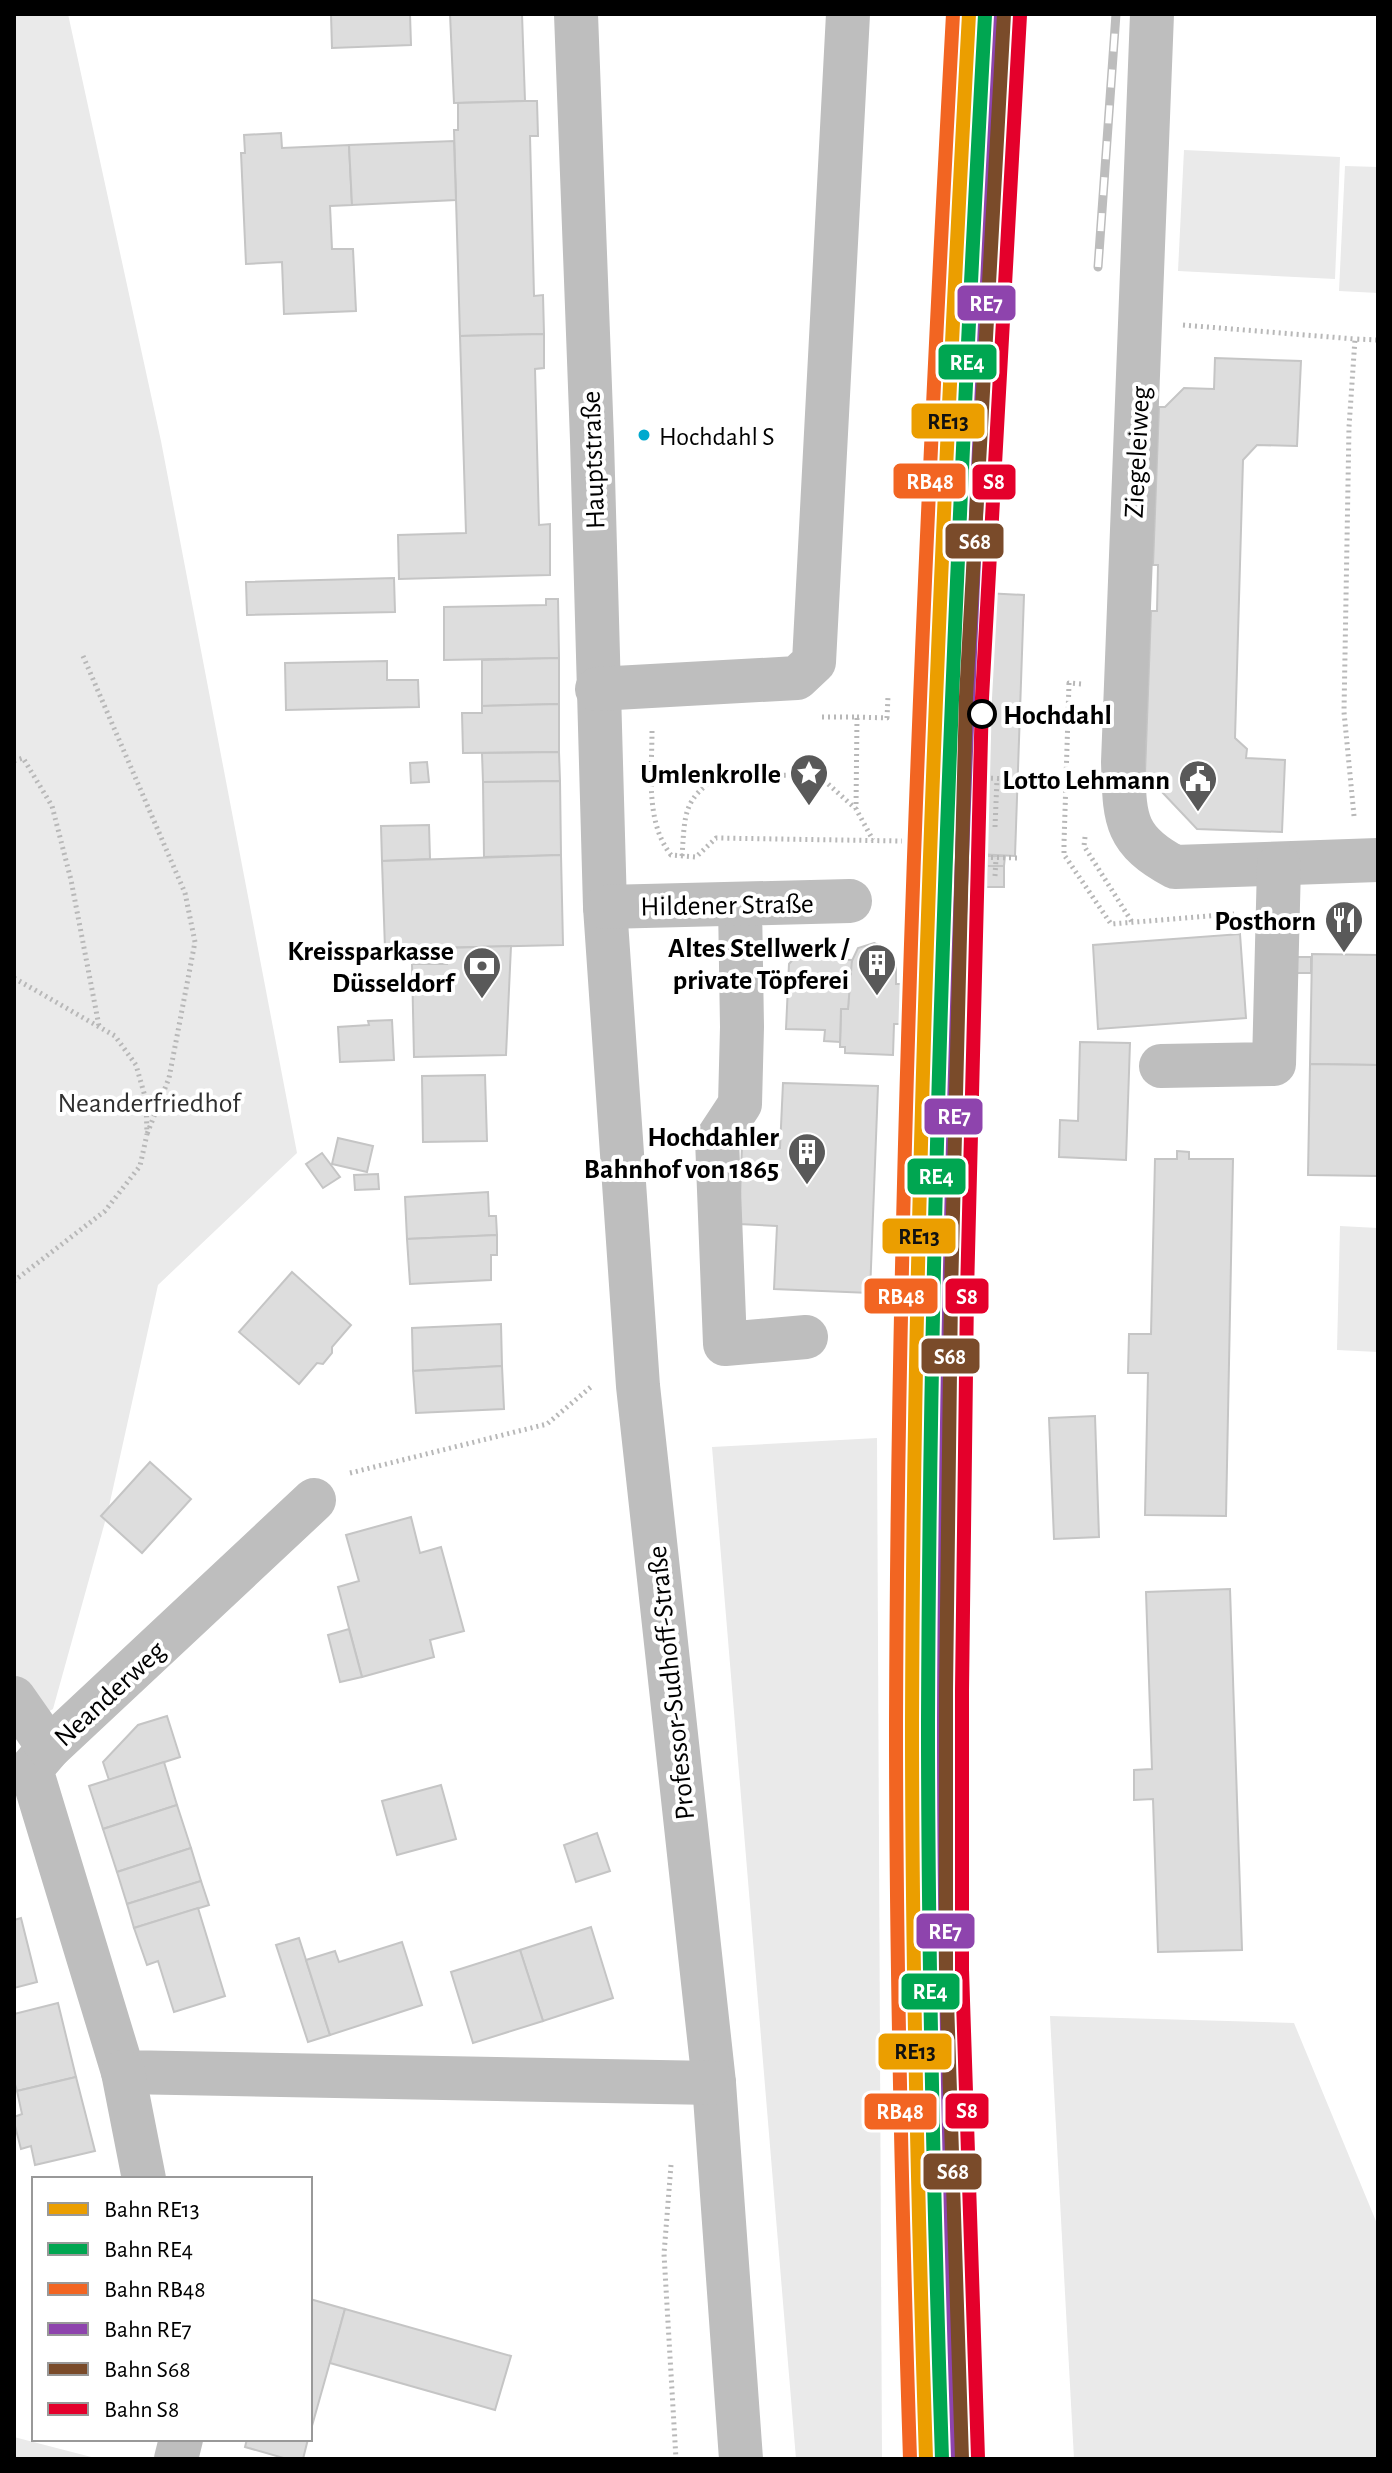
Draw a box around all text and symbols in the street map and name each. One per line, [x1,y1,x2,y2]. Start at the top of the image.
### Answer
line badge: RE7 [956,284,1017,322]
text: RE7 [969,293,1003,315]
line badge: RE4 [937,343,998,381]
text: RE4 [949,352,985,374]
street label: Ziegeleiweg [1121,385,1155,519]
street label: Hauptstraße [578,390,610,530]
line badge: RE13 [910,402,986,440]
text: RE13 [927,411,969,433]
place label: Hochdahl S [659,424,775,450]
marker: Hochdahl S [636,427,652,443]
line badge: RB48 [892,462,967,500]
line badge: S8 [971,463,1017,501]
text: RB48 [906,471,954,493]
text: S8 [983,471,1005,493]
line badge: S68 [944,522,1005,560]
text: S68 [959,531,991,553]
marker: Hochdahl [968,700,996,728]
place label: Hochdahl [1003,702,1112,730]
place icon: Umlenkrolle [788,752,830,807]
public building icon: Lotto Lehmann [1177,758,1219,813]
place label: Umlenkrolle [640,761,781,789]
place label: Lotto Lehmann [1002,767,1170,795]
street label: Hildener Straße [640,890,814,922]
restaurant icon: Posthorn [1323,899,1365,954]
place label: Posthorn [1214,908,1316,936]
place label: Altes Stellwerk / private Töpferei [668,935,850,995]
place label: Kreissparkasse Düsseldorf [287,938,456,998]
building icon: Altes Stellwerk / private Töpferei [856,942,898,997]
bank icon: Kreissparkasse Düsseldorf [461,945,503,1000]
park label: Neanderfriedhof [58,1090,242,1118]
line badge: RE7 [923,1097,984,1136]
text: RE7 [937,1106,971,1128]
place label: Hochdahler Bahnhof von 1865 [584,1124,779,1184]
building icon: Hochdahler Bahnhof von 1865 [786,1131,828,1186]
line badge: RE4 [906,1157,967,1196]
text: RE4 [918,1166,954,1188]
line badge: RE13 [881,1217,957,1255]
text: RE13 [898,1226,940,1248]
line badge: RB48 [863,1277,939,1315]
line badge: S8 [944,1277,990,1315]
text: RB48 [877,1286,925,1308]
text: S8 [956,1286,978,1308]
line badge: S68 [920,1337,981,1375]
text: S68 [934,1346,966,1368]
street label: Professor-Sudhoff-Straße [644,1544,700,1821]
street label: Neanderweg [50,1636,171,1752]
line badge: RE7 [915,1912,976,1950]
text: RE7 [928,1921,962,1943]
line badge: RE4 [900,1972,961,2011]
text: RE4 [912,1981,948,2003]
line badge: RE13 [877,2032,953,2071]
text: RE13 [894,2041,936,2063]
line badge: RB48 [863,2092,938,2131]
line badge: S8 [944,2092,990,2130]
text: S8 [956,2100,978,2122]
text: RB48 [876,2101,924,2123]
line badge: S68 [922,2152,983,2191]
text: S68 [937,2161,969,2183]
legend [32,2177,312,2441]
text: Bahn RE13 [104,2198,200,2222]
text: Bahn RE4 [104,2238,193,2262]
text: Bahn RB48 [104,2278,206,2302]
text: Bahn RE7 [104,2318,191,2342]
text: Bahn S68 [104,2358,191,2382]
text: Bahn S8 [104,2398,179,2422]

